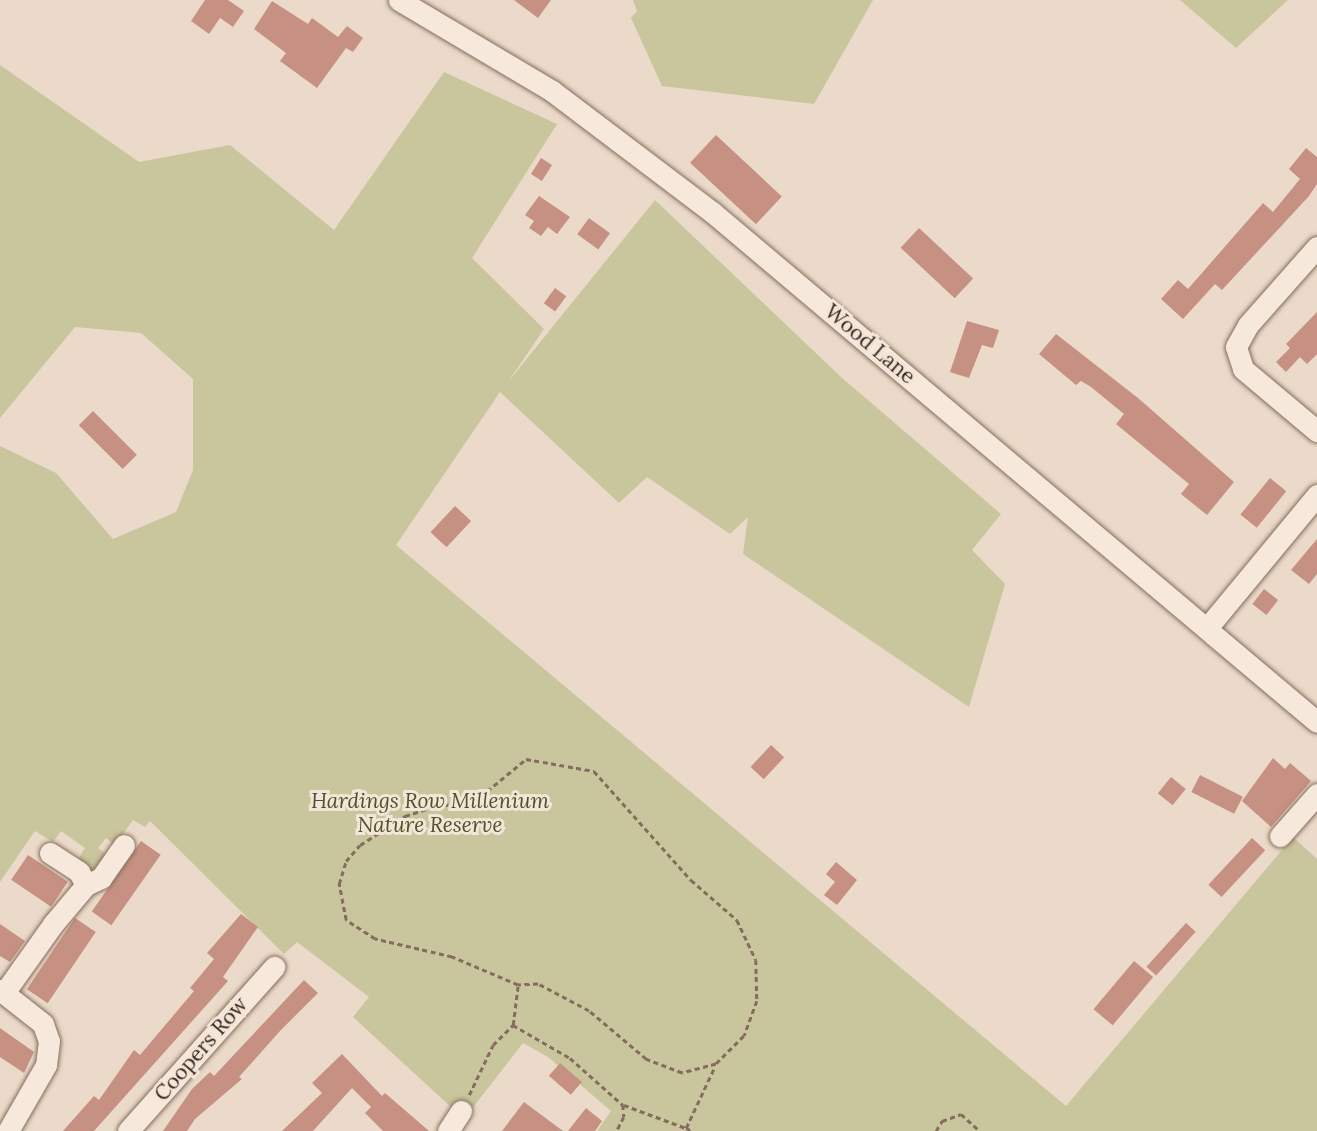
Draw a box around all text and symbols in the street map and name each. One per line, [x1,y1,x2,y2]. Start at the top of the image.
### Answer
street label: Wood Lane [820,299,920,389]
park label: Hardings Row Millenium Nature Reserve [311,788,549,838]
street label: Coopers Row [149,992,253,1106]

